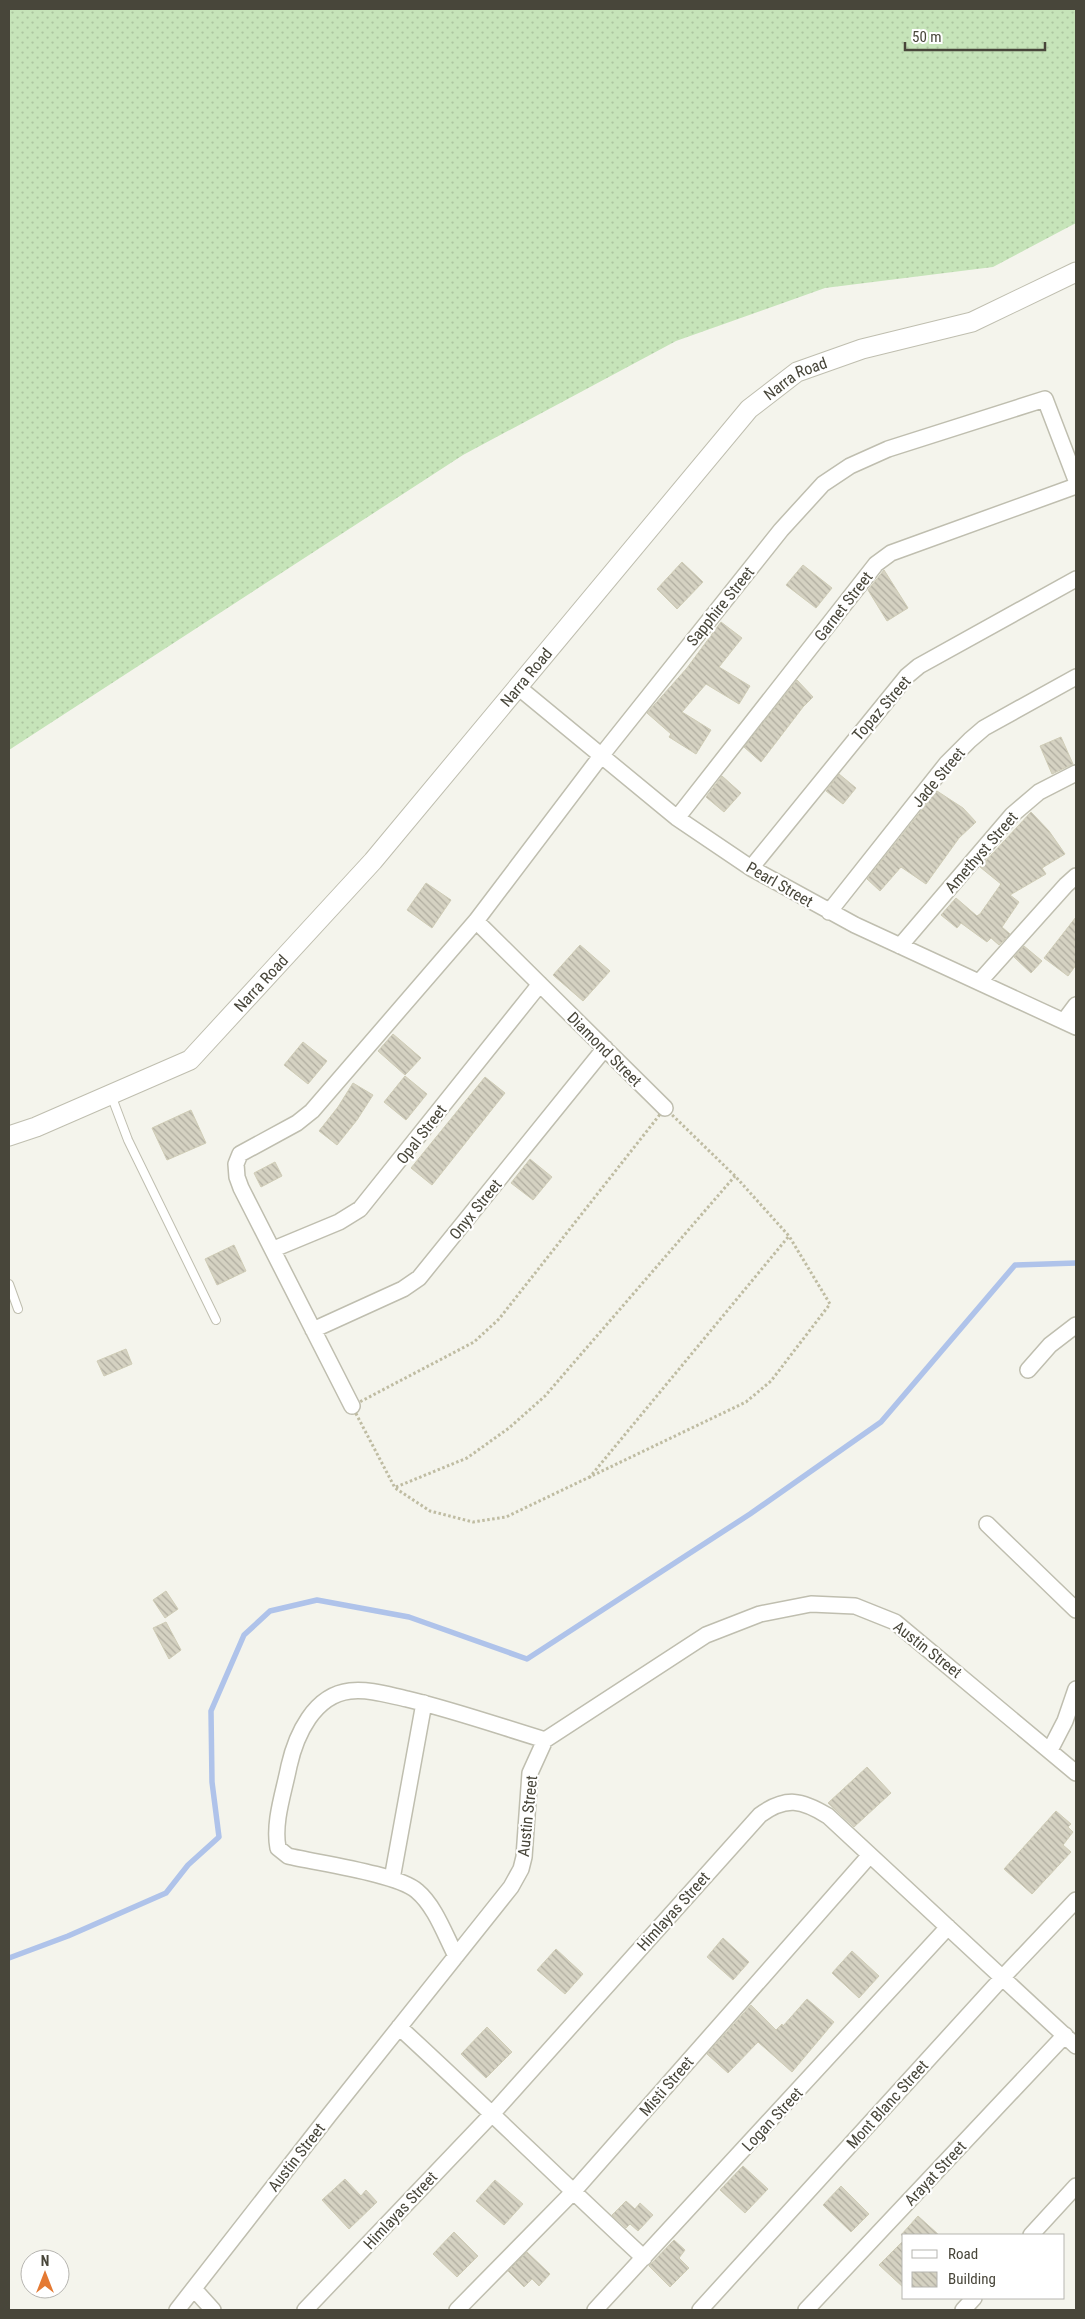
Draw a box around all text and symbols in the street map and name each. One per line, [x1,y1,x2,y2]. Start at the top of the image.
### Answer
scale bar [905,20,1045,52]
text: 50 m [912,28,942,46]
street label: Narra Road [760,353,830,404]
street label: Sapphire Street [683,563,758,650]
street label: Garnet Street [810,567,877,645]
street label: Narra Road [497,644,556,711]
street label: Topaz Street [848,672,915,744]
street label: Jade Street [908,743,969,811]
street label: Amethyst Street [941,808,1022,897]
street label: Pearl Street [743,858,817,911]
street label: Narra Road [230,951,292,1016]
street label: Diamond Street [563,1008,646,1091]
street label: Opal Street [392,1101,451,1168]
street label: Onyx Street [445,1175,506,1243]
street label: Austin Street [890,1617,966,1682]
street label: Austin Street [514,1774,541,1858]
street label: Himlayas Street [633,1868,714,1955]
street label: Misti Street [635,2052,698,2120]
street label: Mont Blanc Street [843,2056,932,2153]
street label: Logan Street [738,2083,807,2155]
street label: Austin Street [264,2119,329,2195]
street label: Arayat Street [901,2137,970,2210]
street label: Himlayas Street [359,2167,441,2253]
legend [902,2234,1065,2299]
text: Road [948,2245,978,2263]
north arrow [20,2249,70,2299]
text: N [41,2253,49,2269]
text: Building [948,2270,996,2288]

